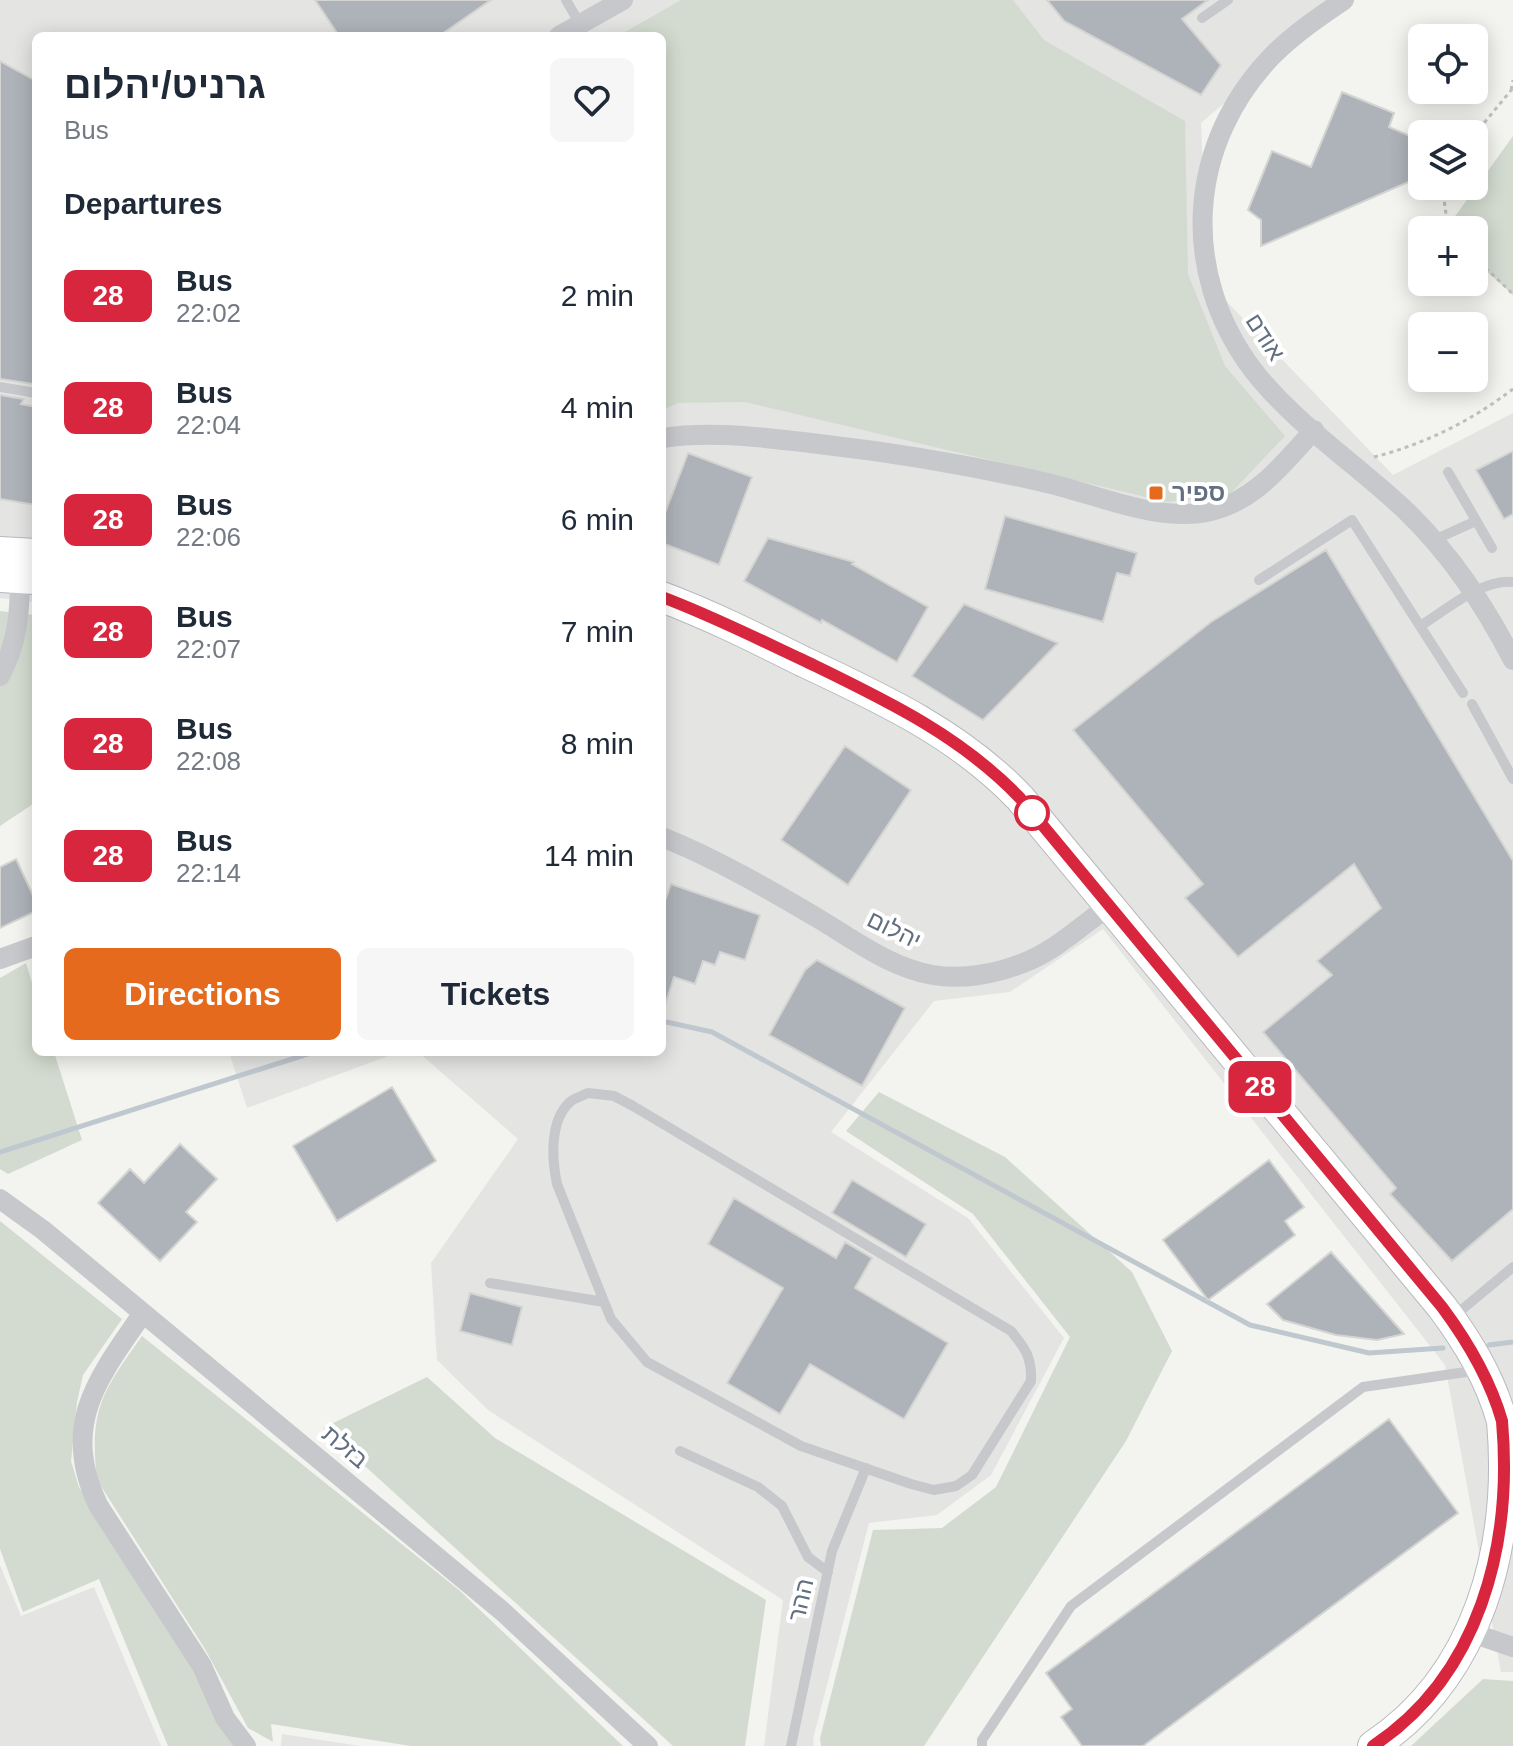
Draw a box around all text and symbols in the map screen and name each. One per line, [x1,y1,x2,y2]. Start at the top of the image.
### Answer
map controls [1408,24,1488,392]
button: locate [1408,24,1488,104]
button: heart [550,58,634,142]
text: גרניט/יהלום [64,64,266,106]
text: Bus [64,115,109,145]
button: layers [1408,120,1488,200]
text: Departures [64,187,222,220]
button: + [1408,216,1488,296]
text: Bus [176,264,233,297]
text: 2 min [561,279,634,312]
text: 28 [92,280,124,311]
text: 22:02 [176,298,241,328]
street label: אודם [1240,308,1290,365]
button: − [1408,312,1488,392]
text: Bus [176,376,233,409]
text: 4 min [561,391,634,424]
text: 28 [92,392,124,423]
text: 22:04 [176,410,241,440]
place label: ספיר [1172,479,1225,506]
marker: ספיר [1147,484,1165,502]
text: Bus [176,488,233,521]
text: 6 min [561,503,634,536]
text: 28 [92,504,124,535]
text: 22:06 [176,522,241,552]
text: Bus [176,600,233,633]
text: 7 min [561,615,634,648]
text: 28 [92,616,124,647]
text: 22:07 [176,634,241,664]
text: Bus [176,712,233,745]
text: 8 min [561,727,634,760]
text: 28 [92,728,124,759]
text: 22:08 [176,746,241,776]
unlabelled marker [1015,796,1049,830]
text: Bus [176,824,233,857]
text: 14 min [544,839,634,872]
text: 28 [92,840,124,871]
text: 22:14 [176,858,241,888]
street label: יהלום [863,905,925,954]
button: Directions [64,948,341,1040]
button: Tickets [357,948,634,1040]
line badge: 28 [1224,1061,1296,1113]
text: 28 [1244,1071,1276,1102]
street label: בזלת [317,1420,374,1473]
street label: ההר [782,1576,819,1624]

